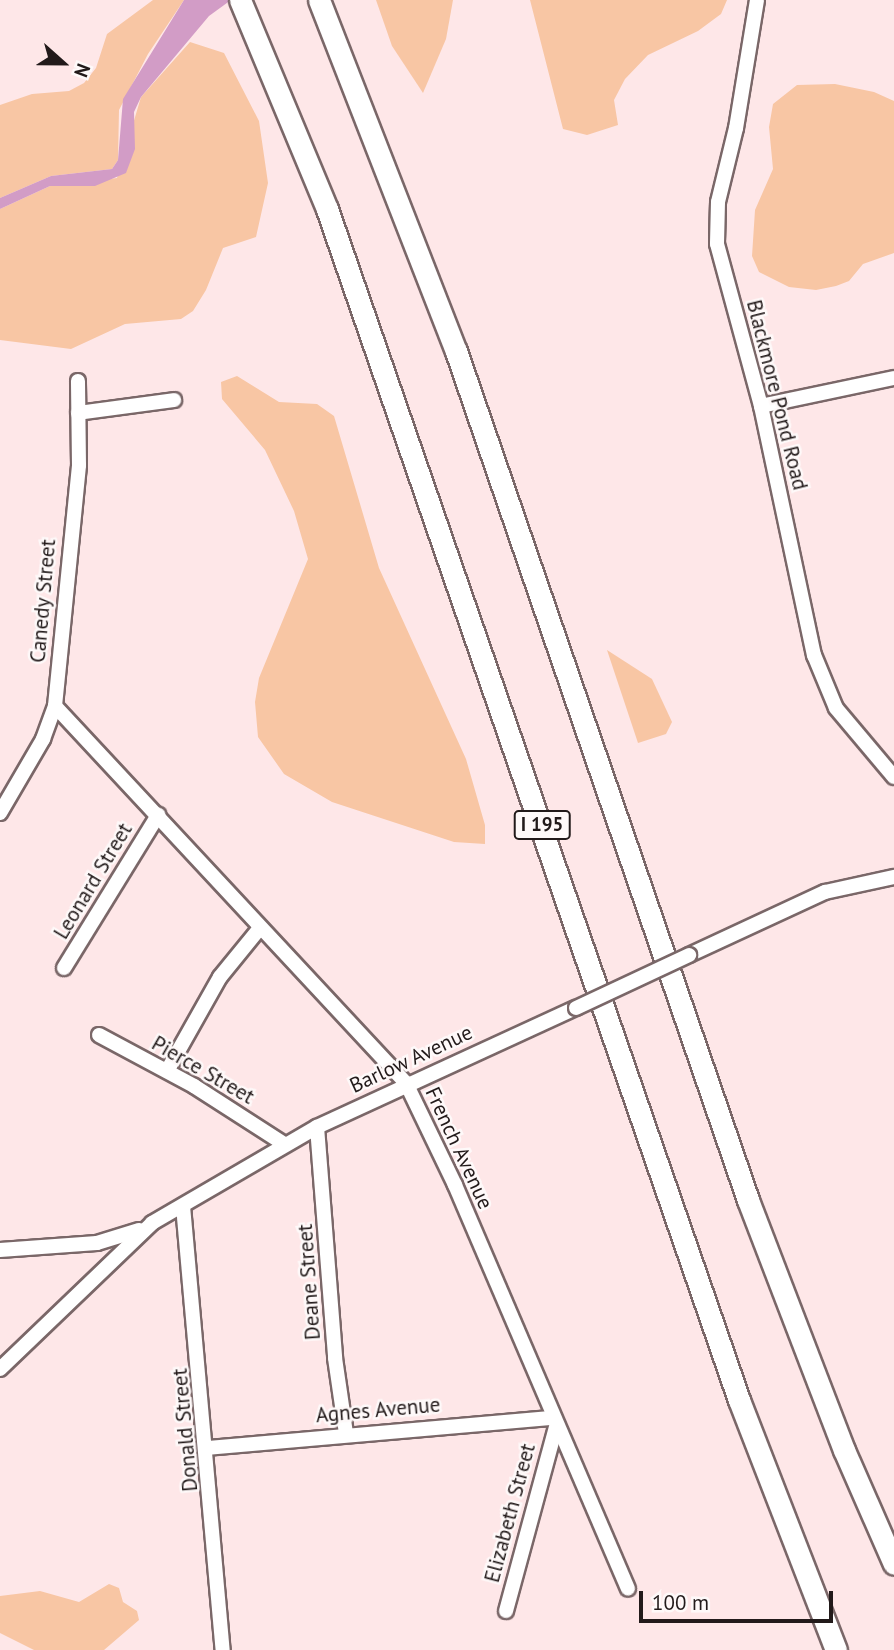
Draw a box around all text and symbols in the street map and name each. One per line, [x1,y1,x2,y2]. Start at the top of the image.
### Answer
north arrow [28,28,98,98]
text: N [69,60,96,81]
street label: Blackmore Pond Road [741,297,813,493]
street label: Canedy Street [25,538,61,664]
road number: I 195 [512,810,572,840]
street label: Leonard Street [48,818,138,944]
street label: Barlow Avenue [345,1019,477,1099]
street label: Pierce Street [147,1031,259,1109]
street label: French Avenue [420,1083,498,1213]
street label: Deane Street [292,1223,326,1341]
street label: Donald Street [167,1367,203,1493]
street label: Agnes Avenue [314,1392,442,1428]
street label: Elizabeth Street [479,1441,541,1585]
scale bar [642,1576,836,1620]
text: 100 m [652,1589,709,1616]

